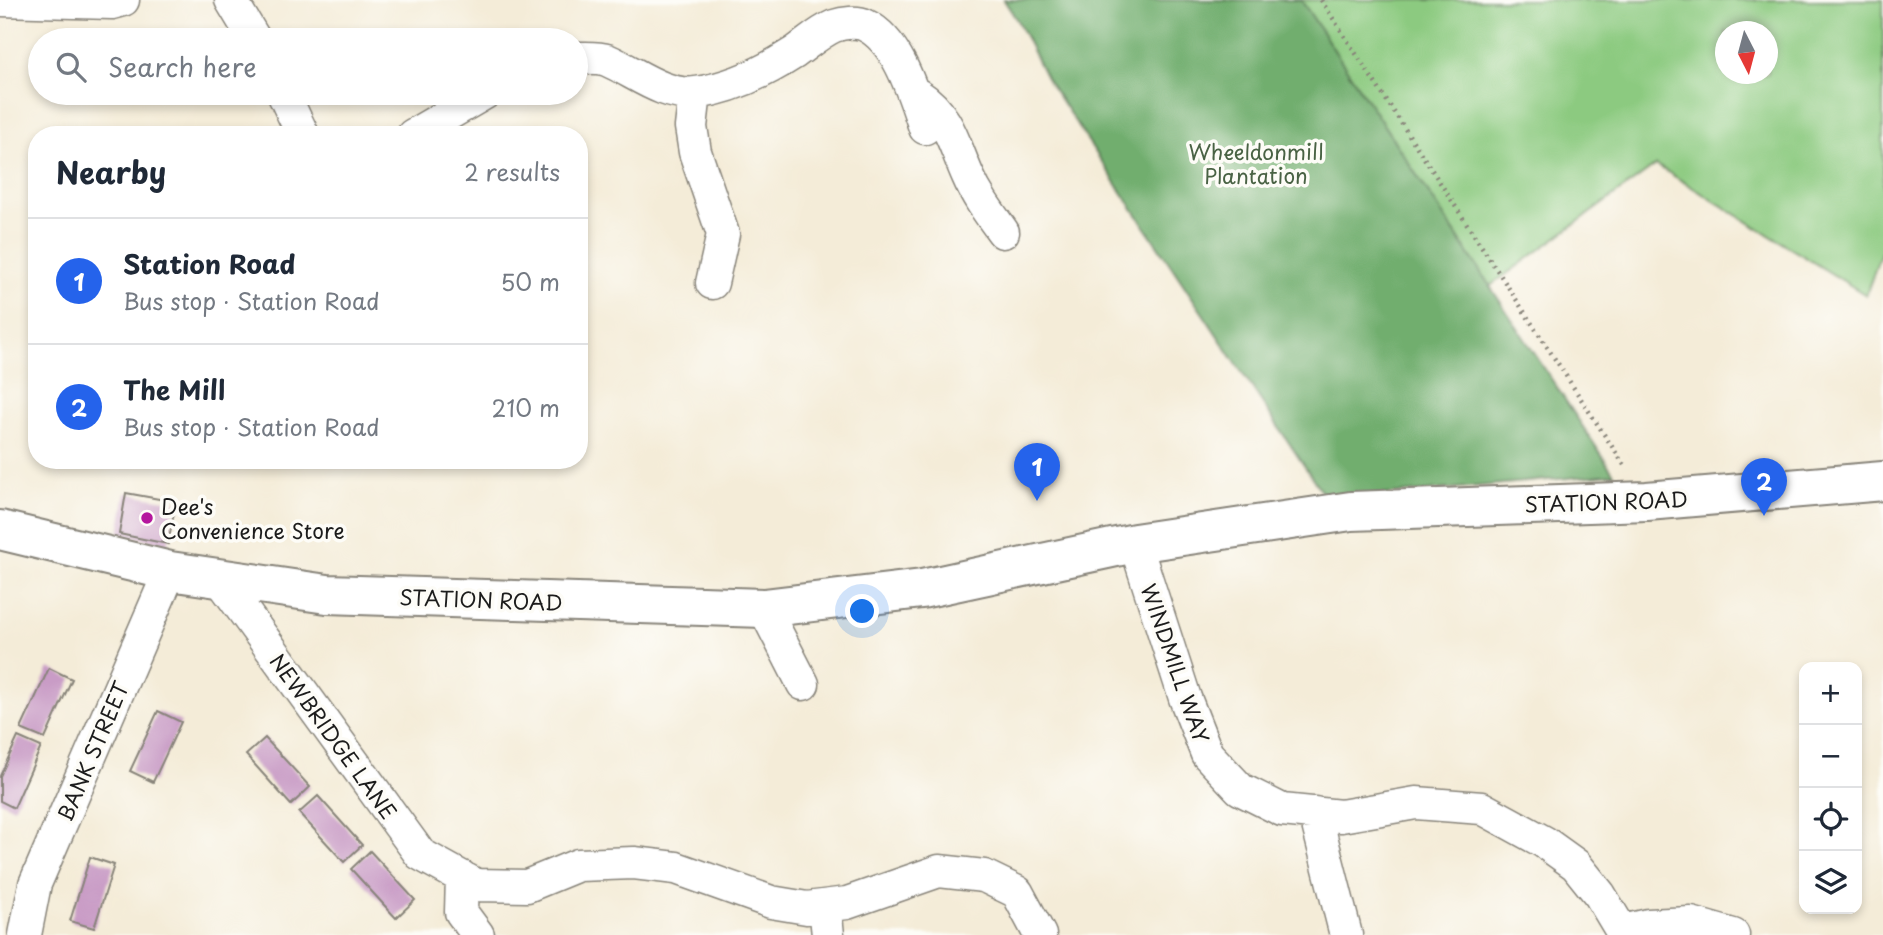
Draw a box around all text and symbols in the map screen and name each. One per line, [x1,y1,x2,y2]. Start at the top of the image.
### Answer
north arrow [1715,21,1778,84]
search box [28,28,588,105]
text: Search here [108,47,257,86]
icon: search [52,48,90,86]
park label: Wheeldonmill Plantation [1188,135,1324,191]
text: Nearby [56,149,166,194]
text: 2 results [464,154,560,189]
text: Station Road [123,244,296,283]
text: 1 [74,264,85,299]
text: 50 m [500,264,560,299]
text: Bus stop · Station Road [123,283,380,318]
text: The Mill [123,370,225,409]
text: 2 [71,390,87,425]
text: 210 m [492,390,560,425]
text: Bus stop · Station Road [123,409,380,444]
pin: 1 [1014,443,1060,501]
pin: 2 [1741,458,1787,516]
street label: STATION ROAD [1524,482,1688,520]
place label: Dee's Convenience Store [161,490,345,546]
marker: Dee's Convenience Store [139,510,155,526]
street label: WINDMILL WAY [1134,579,1218,748]
street label: STATION ROAD [399,580,563,618]
your location [845,594,879,628]
street label: NEWBRIDGE LANE [263,646,405,826]
map controls [1799,662,1862,914]
button: + [1799,662,1862,725]
street label: BANK STREET [48,675,136,826]
button: − [1799,725,1862,788]
button: locate [1799,788,1862,851]
button: layers [1799,851,1862,914]

